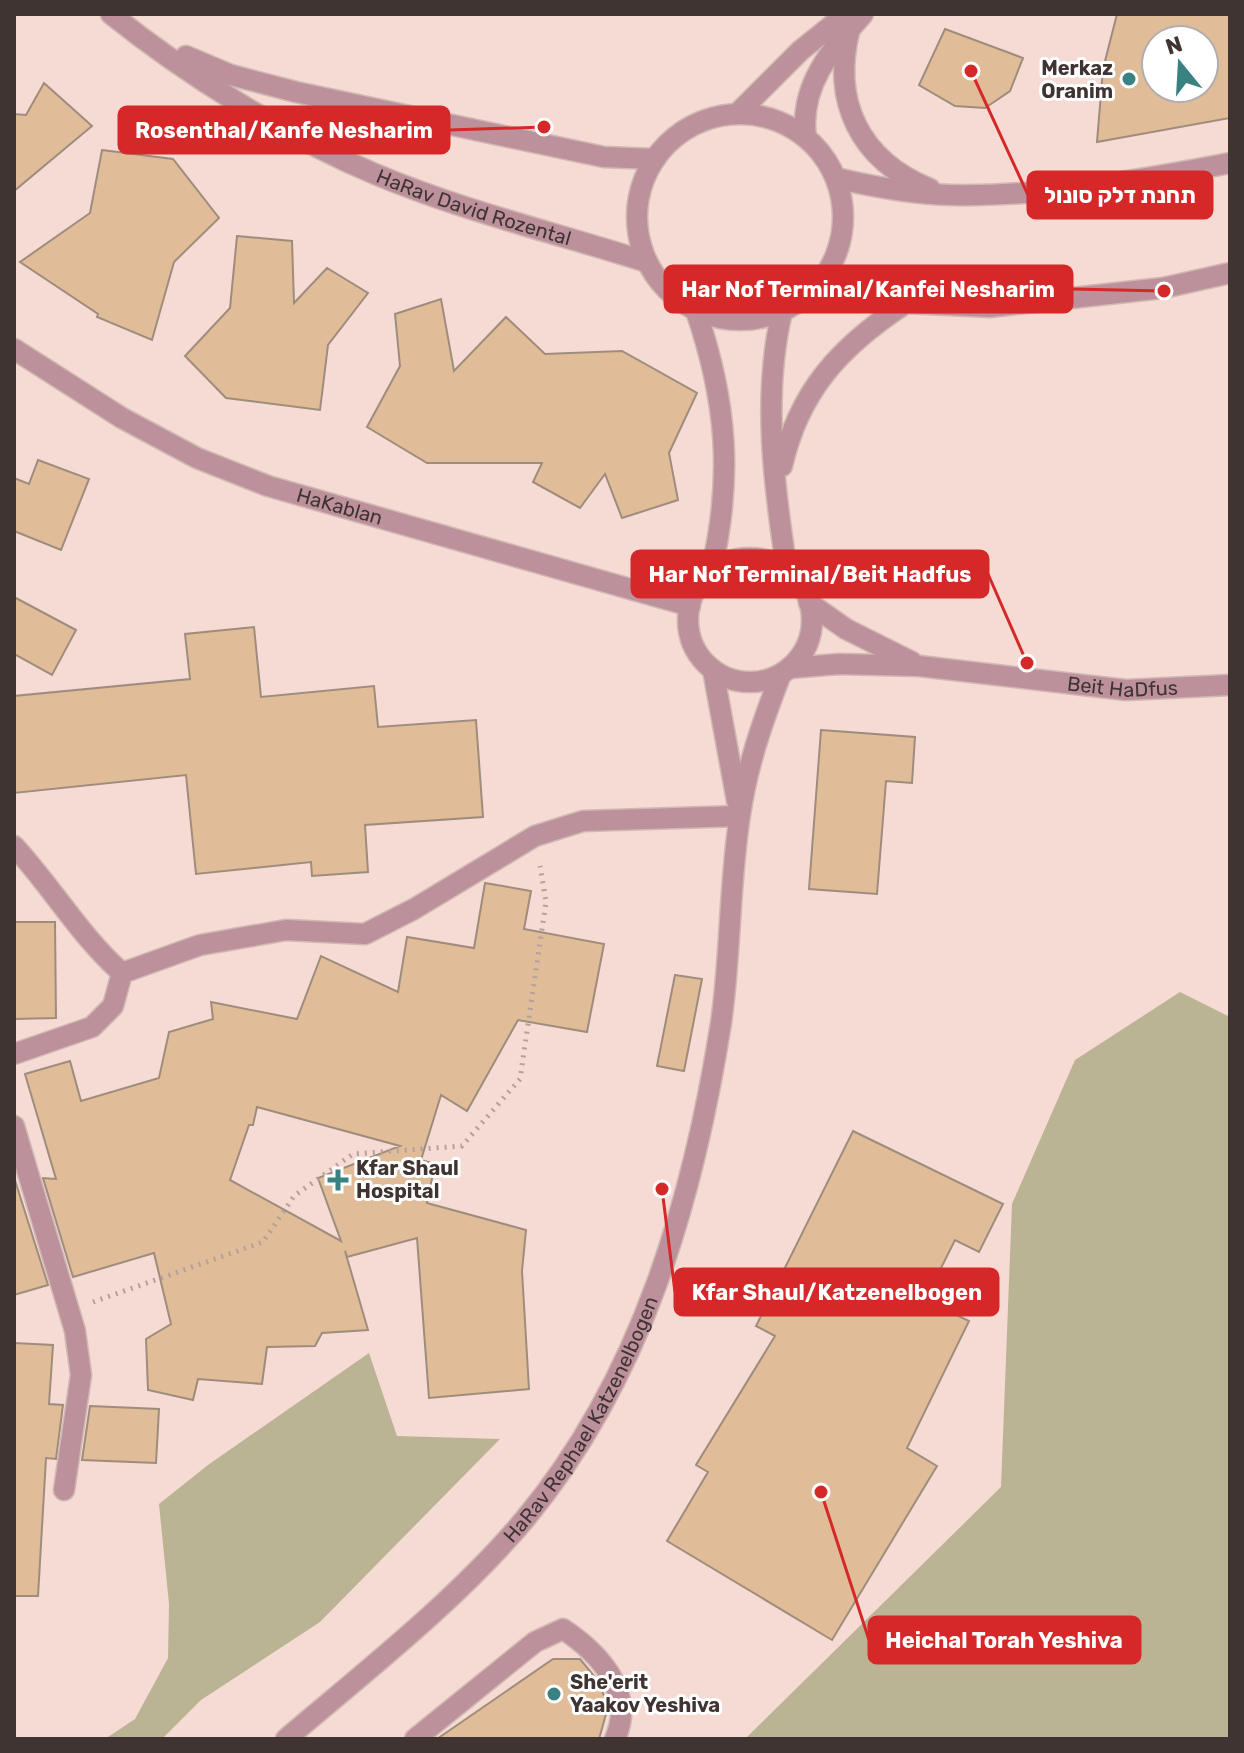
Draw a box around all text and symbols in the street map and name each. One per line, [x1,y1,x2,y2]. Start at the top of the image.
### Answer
north arrow [1140,24,1220,104]
text: N [1162,30,1186,61]
place label: Merkaz Oranim [1041,56,1113,103]
marker: Merkaz Oranim [1120,70,1138,88]
callout: Rosenthal/Kanfe Nesharim [119,107,449,153]
text: Rosenthal/Kanfe Nesharim [135,117,433,144]
street label: HaRav David Rozental [373,164,574,250]
callout: תחנת דלק סונול [1028,172,1212,218]
text: תחנת דלק סונול [1044,182,1196,209]
callout: Har Nof Terminal/Kanfei Nesharim [665,266,1072,312]
text: Har Nof Terminal/Kanfei Nesharim [681,276,1055,303]
street label: HaKablan [294,483,385,530]
callout: Har Nof Terminal/Beit Hadfus [632,551,988,597]
text: Har Nof Terminal/Beit Hadfus [649,561,971,588]
street label: Beit HaDfus [1066,671,1179,702]
place label: Kfar Shaul Hospital [356,1156,459,1203]
marker: Kfar Shaul Hospital [327,1169,349,1191]
callout: Kfar Shaul/Katzenelbogen [675,1269,998,1315]
text: Kfar Shaul/Katzenelbogen [692,1279,982,1306]
street label: HaRav Rephael Katzenelbogen [498,1293,663,1547]
callout: Heichal Torah Yeshiva [869,1617,1140,1663]
text: Heichal Torah Yeshiva [885,1627,1123,1654]
place label: She'erit Yaakov Yeshiva [570,1670,720,1717]
marker: She'erit Yaakov Yeshiva [545,1685,563,1703]

